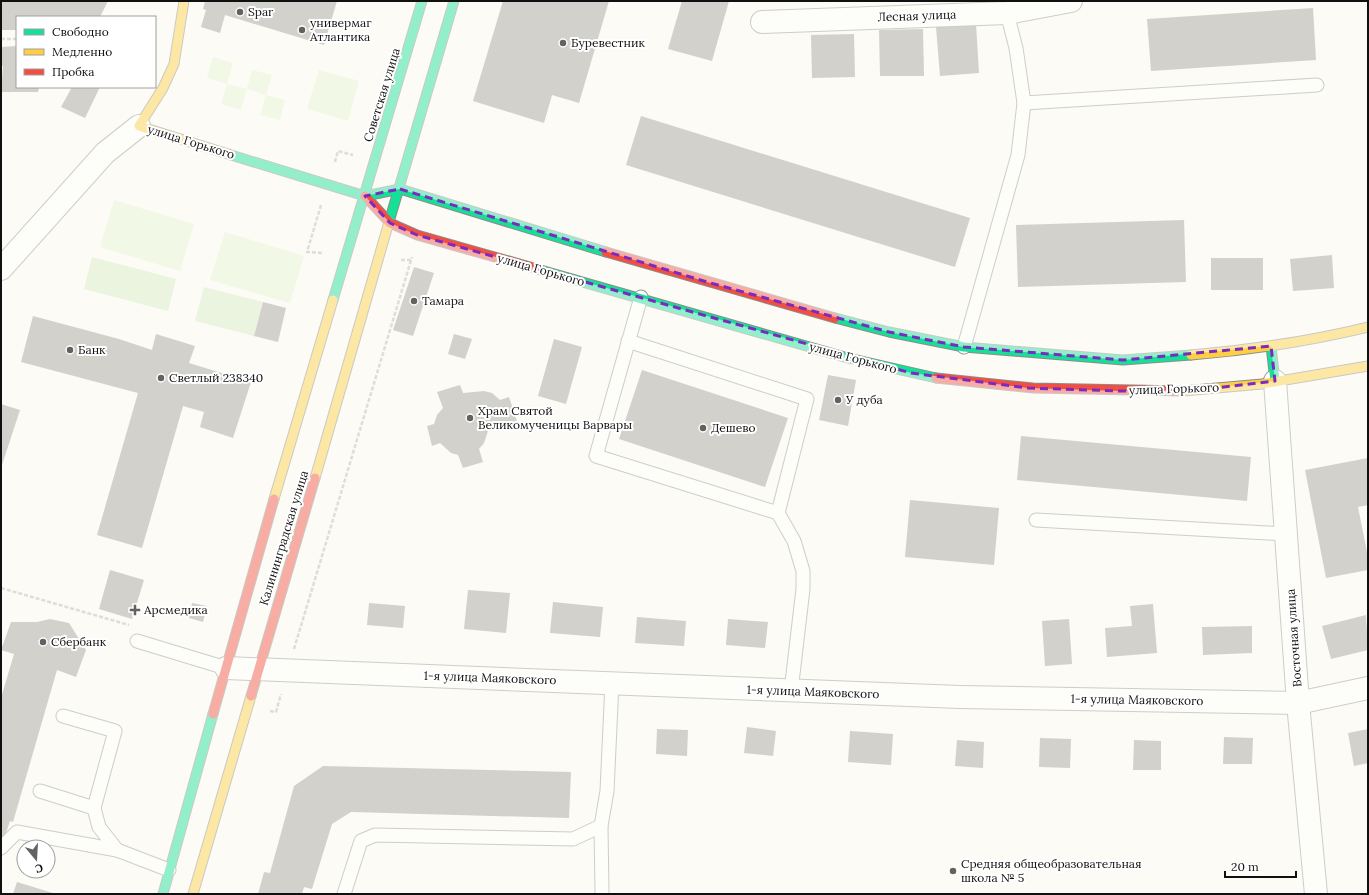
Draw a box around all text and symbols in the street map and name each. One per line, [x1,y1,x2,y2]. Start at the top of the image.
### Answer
place label: Spar [248,4,274,19]
marker: Spar [235,7,245,17]
street label: Лесная улица [877,7,957,24]
place label: универмаг Атлантика [309,15,372,44]
legend [16,16,156,88]
text: Свободно [52,24,109,39]
marker: универмаг Атлантика [297,25,307,35]
place label: Буревестник [571,35,645,50]
marker: Буревестник [558,38,568,48]
text: Медленно [52,44,112,59]
street label: Советская улица [360,46,403,144]
text: Пробка [52,64,94,79]
street label: улица Горького [146,121,236,162]
street label: улица Горького [496,250,587,289]
place label: Тамара [422,293,464,308]
marker: Тамара [409,296,419,306]
street label: улица Горького [808,339,899,376]
place label: Банк [78,342,106,357]
marker: Банк [65,345,75,355]
place label: Светлый 238340 [169,370,263,385]
marker: Светлый 238340 [156,373,166,383]
street label: улица Горького [1129,379,1219,398]
place label: У дуба [845,392,883,407]
marker: У дуба [833,395,843,405]
place label: Храм Святой Великомученицы Варвары [478,403,632,432]
marker: Храм Святой Великомученицы Варвары [465,413,475,423]
place label: Дешево [711,420,756,435]
marker: Дешево [698,423,708,433]
street label: Калининградская улица [256,469,311,607]
street label: Восточная улица [1283,588,1304,688]
place label: Арсмедика [143,602,208,617]
marker: Арсмедика [129,604,141,616]
place label: Сбербанк [51,634,107,649]
marker: Сбербанк [38,637,48,647]
street label: 1-я улица Маяковского [423,668,557,687]
street label: 1-я улица Маяковского [746,682,880,701]
street label: 1-я улица Маяковского [1070,691,1204,708]
north arrow [16,839,56,879]
scale bar [1225,853,1296,879]
place label: Средняя общеобразовательная школа № 5 [961,856,1142,885]
text: 20 m [1231,859,1259,874]
text: С [33,861,45,876]
marker: Средняя общеобразовательная школа № 5 [948,866,958,876]

